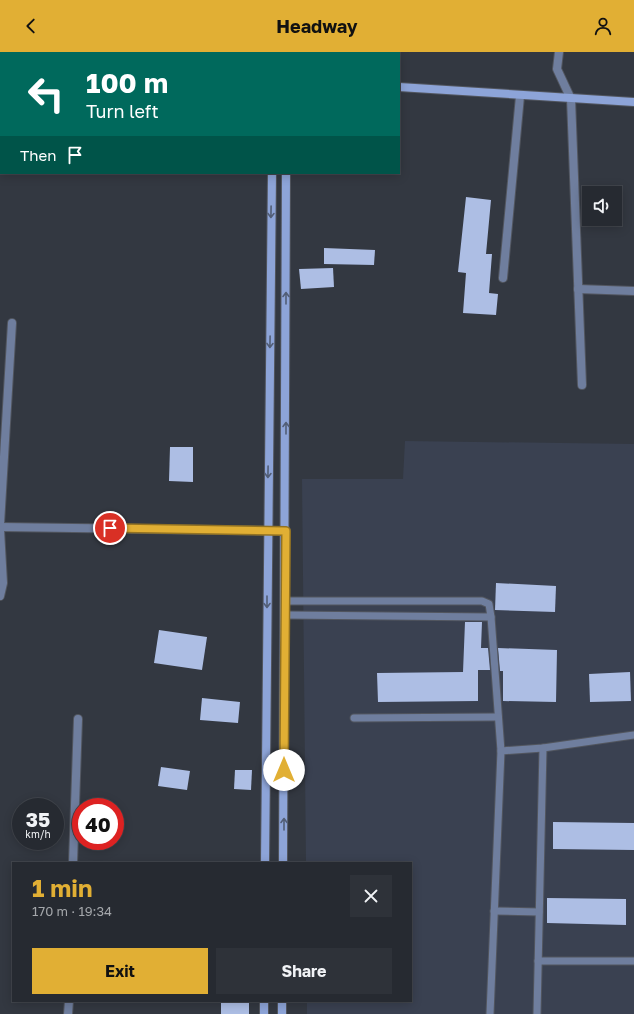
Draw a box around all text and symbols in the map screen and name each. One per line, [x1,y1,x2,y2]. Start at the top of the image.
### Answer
icon: back [20,15,42,37]
text: Headway [276,15,358,37]
icon: person [592,15,614,37]
text: 100 m [86,66,168,99]
icon: left [20,68,72,120]
text: Turn left [86,100,159,122]
icon: arrive [64,144,86,166]
text: Then [20,146,56,164]
map controls [582,186,622,226]
button: sound [582,186,622,226]
one-way arrow [267,205,275,218]
one-way arrow [282,292,290,305]
one-way arrow [266,335,274,348]
one-way arrow [282,422,290,435]
one-way arrow [264,465,272,478]
pin [93,511,127,545]
icon: arrive [99,517,121,539]
one-way arrow [263,595,271,608]
position arrow [263,749,305,791]
speed limit sign: 40 [72,798,124,850]
text: 35 [26,807,50,831]
one-way arrow [280,818,288,831]
text: km/h [25,828,51,840]
text: 1 min [32,873,92,902]
button: close [350,875,392,917]
text: 170 m · 19:34 [32,903,112,919]
button: Exit [32,948,208,994]
button: Share [216,948,392,994]

